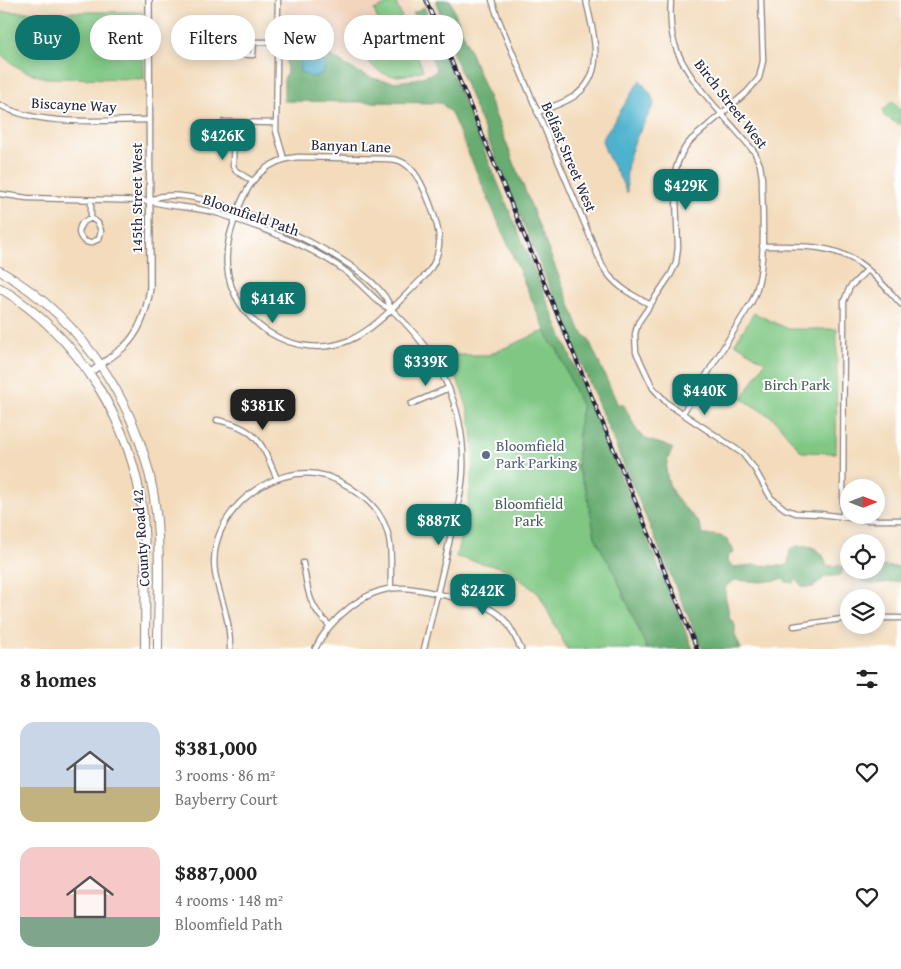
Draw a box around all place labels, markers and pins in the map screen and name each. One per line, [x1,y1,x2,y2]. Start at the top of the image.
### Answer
pin: $426K [188,119,258,161]
pin: $429K [651,168,721,211]
pin: $414K [238,282,308,324]
pin: $339K [391,344,461,387]
pin: $440K [670,374,740,416]
pin: $381K [228,388,298,431]
place label: Bloomfield Park Parking [496,435,578,473]
marker: Bloomfield Park Parking [480,449,492,461]
pin: $887K [404,504,474,546]
pin: $242K [448,574,518,616]

